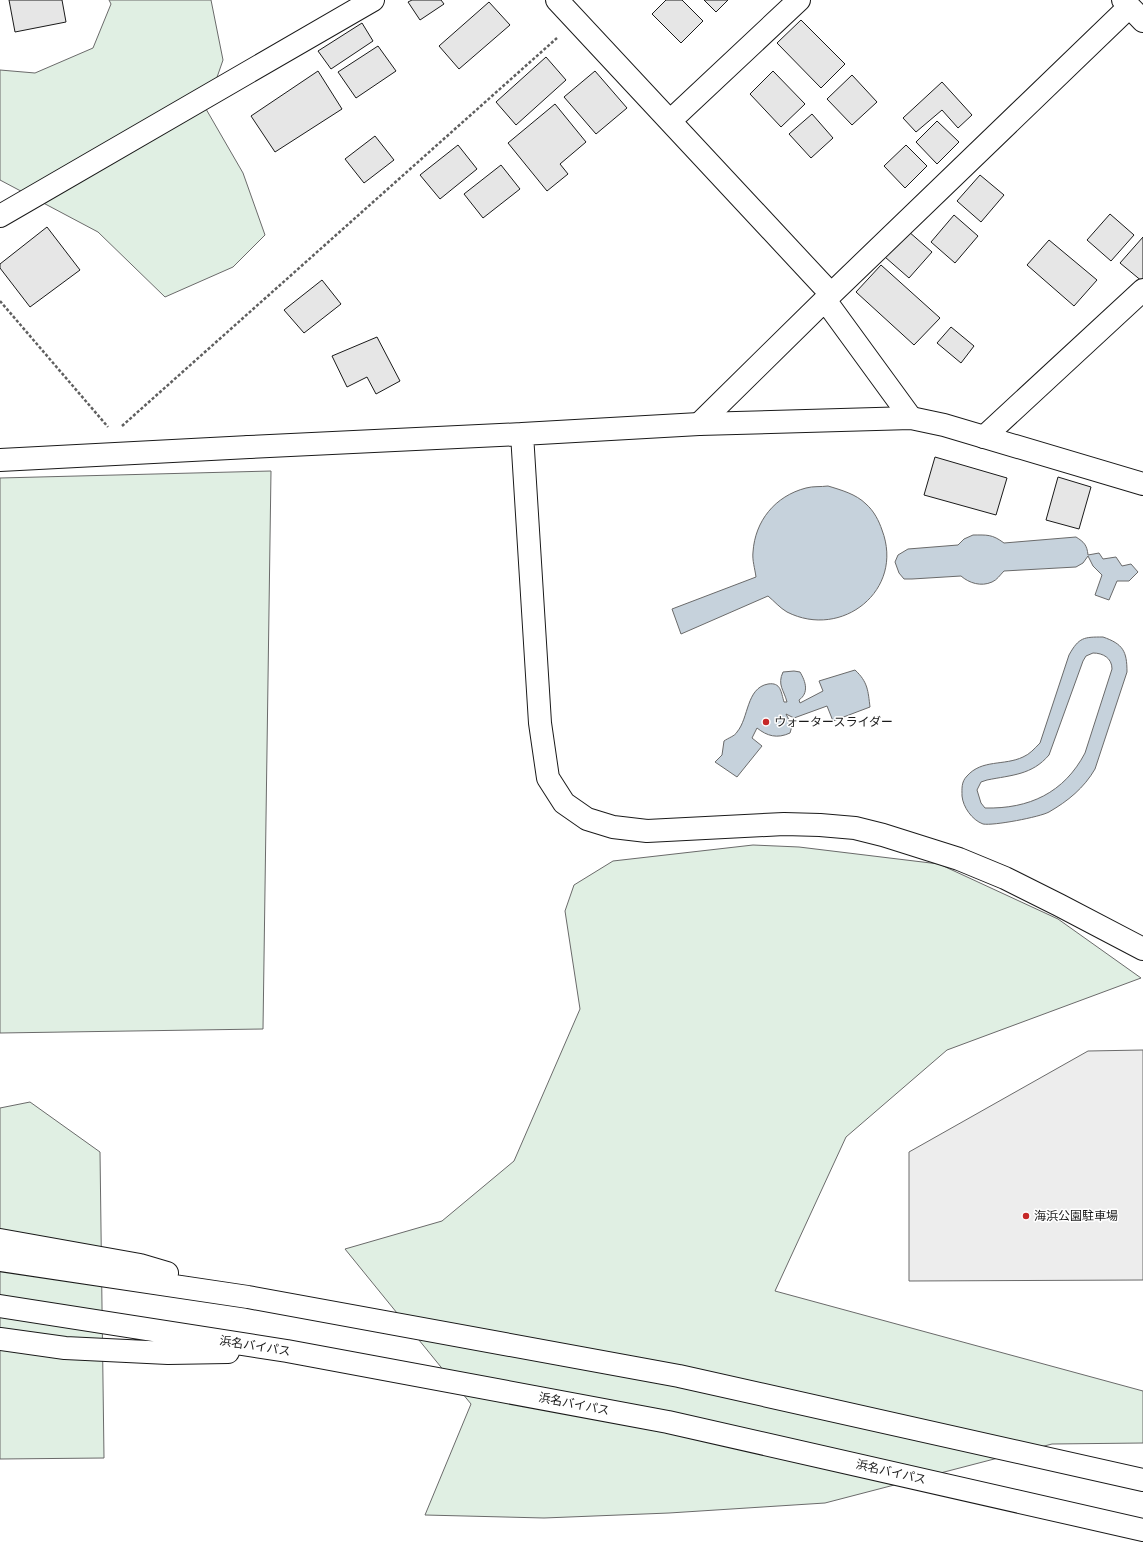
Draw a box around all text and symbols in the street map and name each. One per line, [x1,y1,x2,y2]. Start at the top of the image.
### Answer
place label: ウォータースライダー [774,714,893,730]
marker: ウォータースライダー [761,717,771,727]
place label: 海浜公園駐車場 [1034,1208,1118,1224]
marker: 海浜公園駐車場 [1021,1211,1031,1221]
street label: 浜名バイパス [218,1332,292,1360]
street label: 浜名バイパス [537,1389,611,1419]
street label: 浜名バイパス [854,1456,928,1488]

